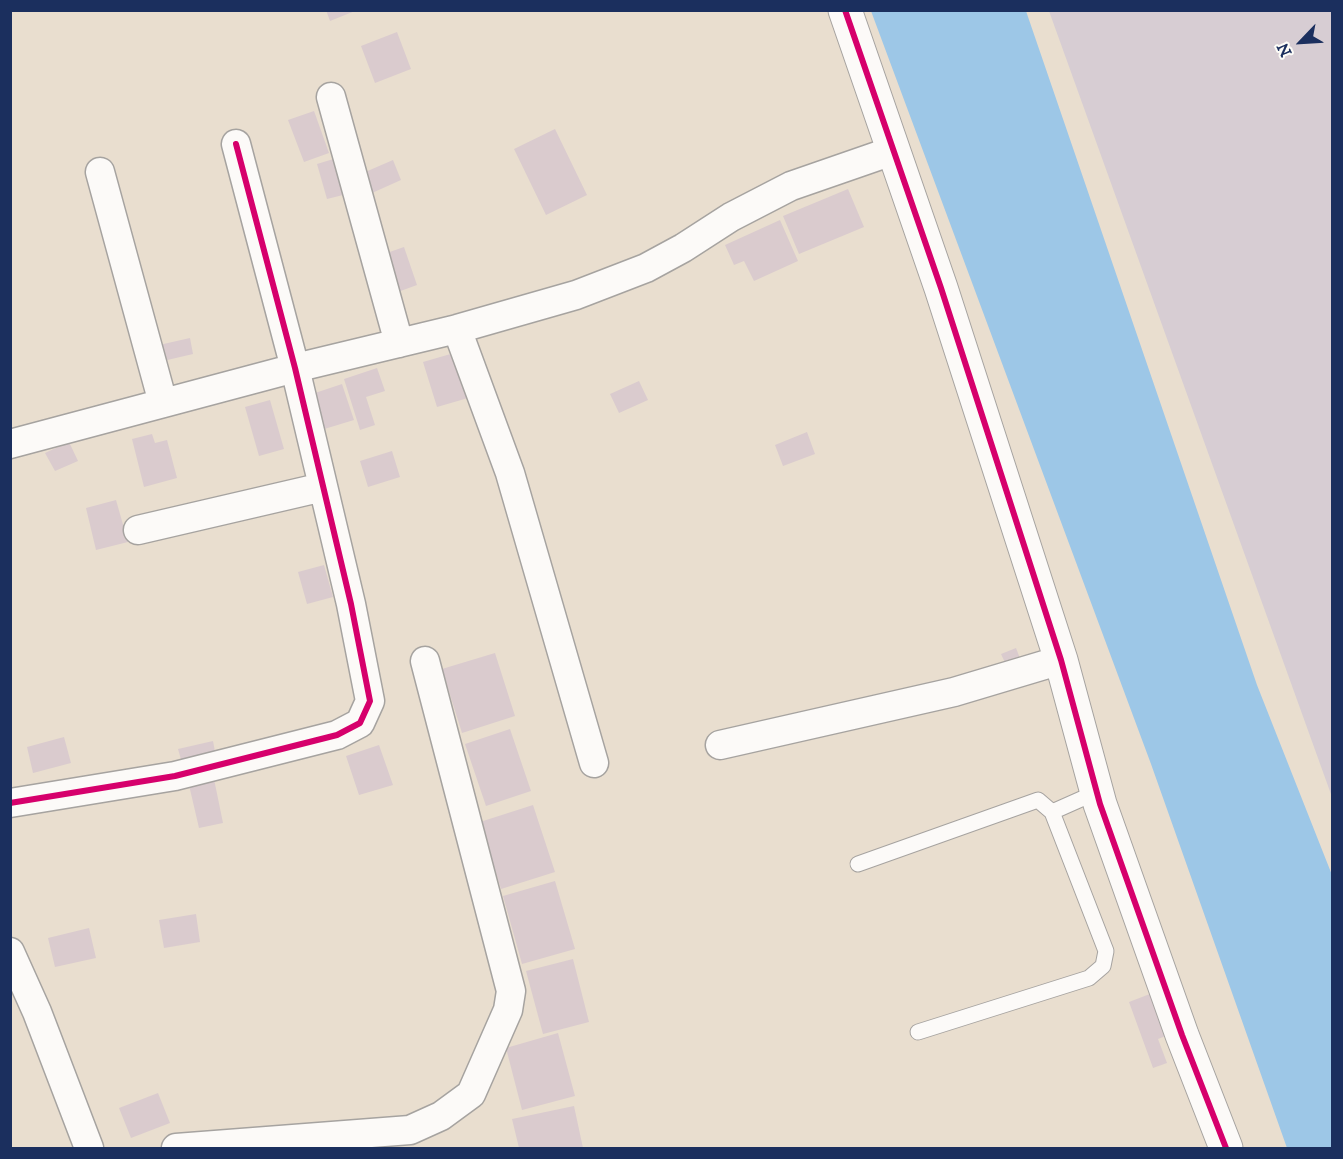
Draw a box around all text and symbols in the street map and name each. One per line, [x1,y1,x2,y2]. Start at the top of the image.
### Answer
north arrow [1271,12,1331,72]
text: N [1273,39,1297,60]

